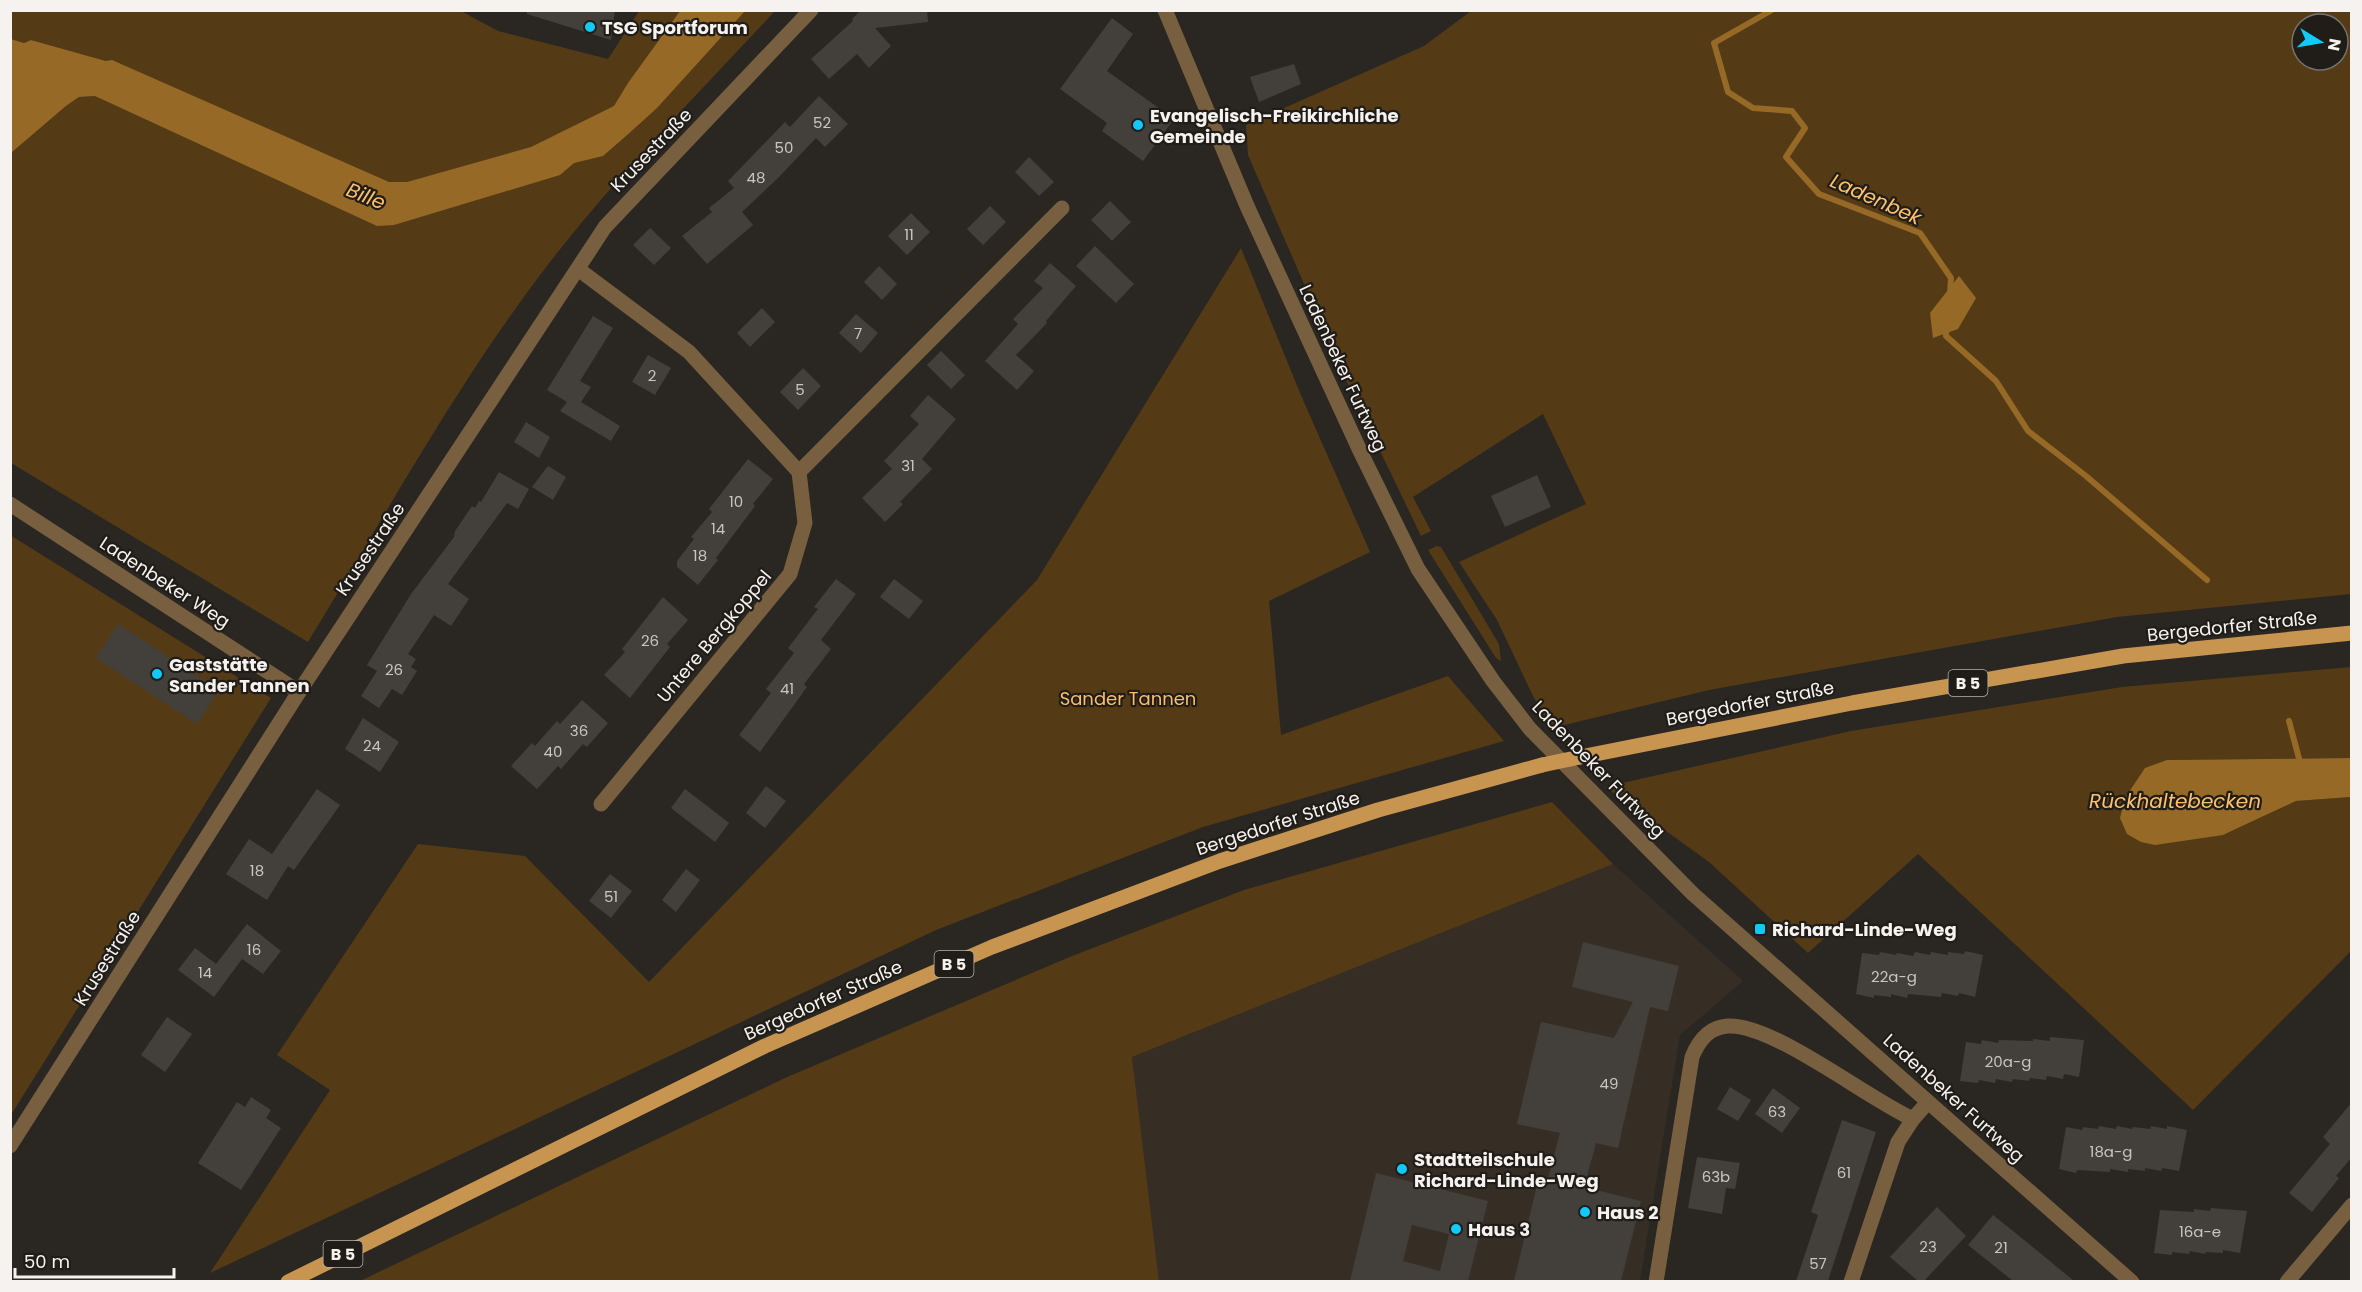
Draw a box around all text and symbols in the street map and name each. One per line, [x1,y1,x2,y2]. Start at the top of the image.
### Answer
north arrow [2290,12,2350,72]
place label: TSG Sportforum [602,15,748,40]
marker: TSG Sportforum [583,20,597,34]
text: N [2322,37,2347,53]
street label: Krusestraße [605,103,697,197]
place label: Evangelisch-Freikirchliche Gemeinde [1150,103,1399,149]
house number: 52 [813,112,831,133]
marker: Evangelisch-Freikirchliche Gemeinde [1131,118,1145,132]
house number: 50 [775,137,793,158]
water label: Ladenbek [1826,166,1928,232]
house number: 48 [747,167,765,188]
water label: Bille [342,176,390,216]
house number: 11 [904,224,914,245]
street label: Ladenbeker Furtweg [1293,280,1393,456]
house number: 7 [854,323,862,344]
house number: 2 [648,365,656,386]
house number: 5 [795,379,805,400]
house number: 31 [901,455,915,476]
house number: 10 [729,491,743,512]
street label: Krusestraße [329,497,411,601]
house number: 14 [711,518,725,539]
street label: Ladenbeker Weg [95,530,235,634]
house number: 18 [693,545,707,566]
street label: Untere Bergkoppel [651,564,777,708]
street label: Bergedorfer Straße [2146,605,2318,647]
house number: 26 [641,630,659,651]
place label: Gaststätte Sander Tannen [169,652,310,698]
house number: 26 [385,659,403,680]
marker: Gaststätte Sander Tannen [150,667,164,681]
road number: B 5 [1948,670,1988,696]
street label: Bergedorfer Straße [1664,674,1836,732]
house number: 41 [780,678,794,699]
park label: Sander Tannen [1060,686,1196,711]
street label: Ladenbeker Furtweg [1527,695,1671,843]
house number: 36 [570,720,588,741]
house number: 24 [363,735,381,756]
house number: 40 [544,741,562,762]
street label: Bergedorfer Straße [1193,785,1363,861]
water label: Rückhaltebecken [2089,787,2261,815]
house number: 18 [250,860,264,881]
house number: 51 [604,886,618,907]
street label: Krusestraße [68,906,146,1010]
place label: Richard-Linde-Weg [1772,917,1957,942]
marker: Richard-Linde-Weg [1753,922,1767,936]
house number: 16 [247,939,261,960]
road number: B 5 [934,951,974,977]
street label: Bergedorfer Straße [740,954,906,1046]
house number: 14 [198,962,212,983]
house number: 22a-g [1871,966,1917,987]
street label: Ladenbeker Furtweg [1878,1028,2030,1168]
house number: 20a-g [1985,1051,2031,1072]
house number: 49 [1600,1073,1618,1094]
house number: 63 [1768,1101,1786,1122]
house number: 18a-g [2090,1141,2132,1162]
place label: Stadtteilschule Richard-Linde-Weg [1414,1147,1599,1193]
marker: Stadtteilschule Richard-Linde-Weg [1395,1162,1409,1176]
house number: 61 [1837,1162,1851,1183]
house number: 63b [1702,1166,1730,1187]
place label: Haus 2 [1597,1200,1659,1225]
marker: Haus 2 [1578,1205,1592,1219]
place label: Haus 3 [1468,1217,1530,1242]
house number: 16a-e [2179,1221,2221,1242]
marker: Haus 3 [1449,1222,1463,1236]
house number: 23 [1919,1236,1937,1257]
house number: 21 [1994,1237,2008,1258]
scale bar [15,1241,174,1279]
road number: B 5 [324,1241,362,1267]
text: 50 m [24,1249,70,1274]
house number: 57 [1809,1253,1827,1274]

